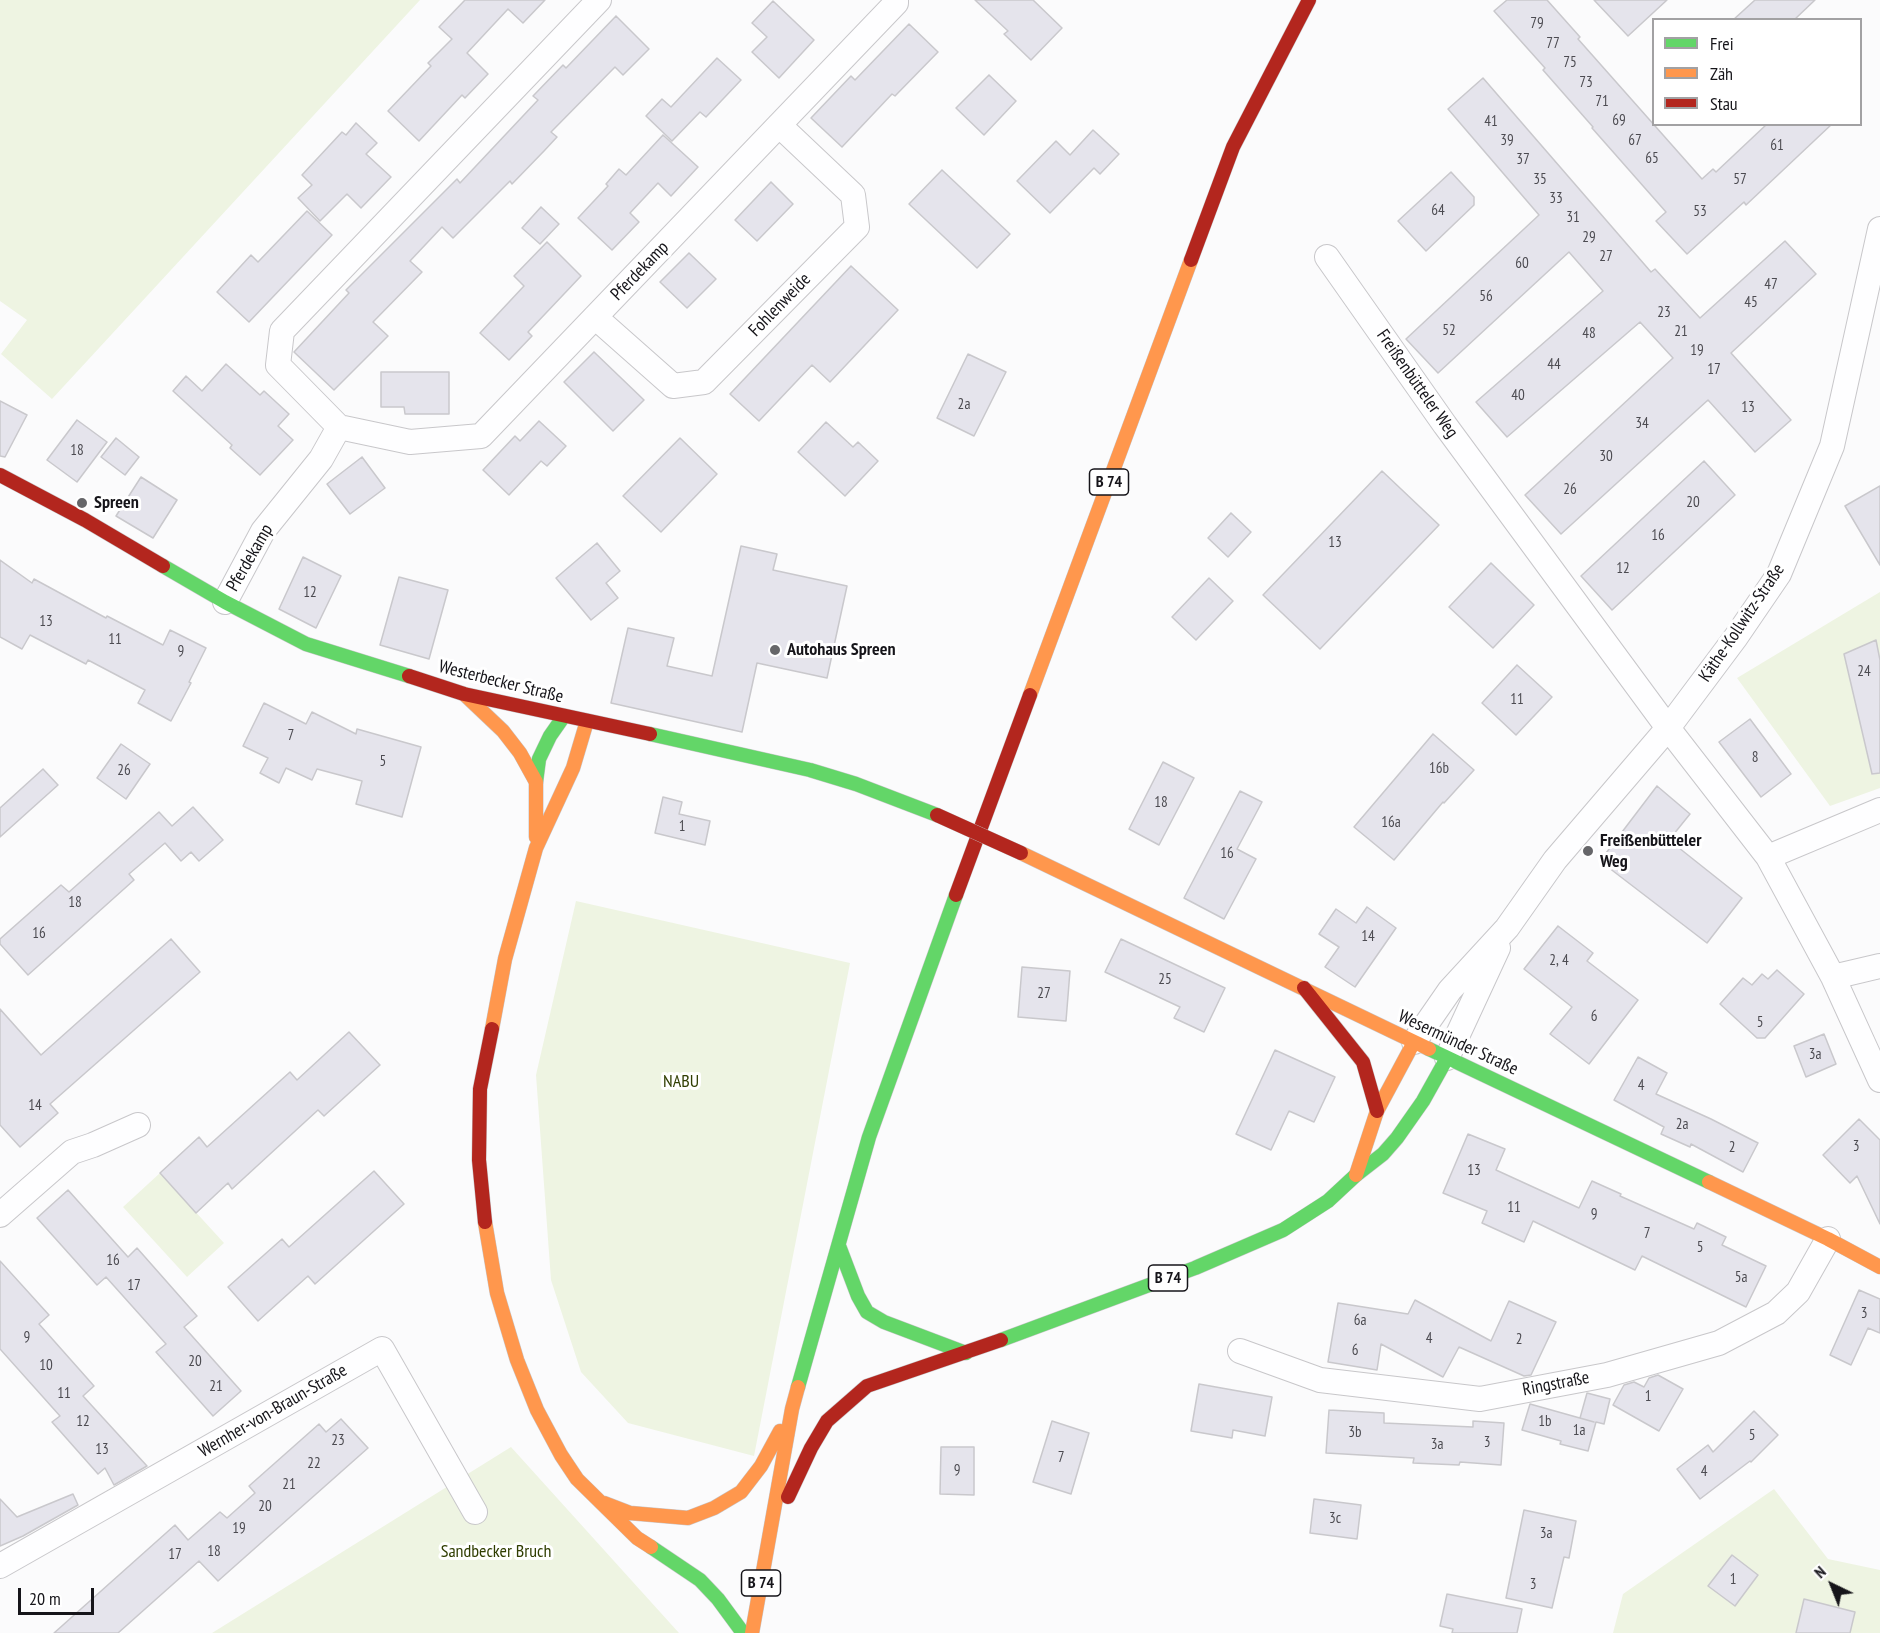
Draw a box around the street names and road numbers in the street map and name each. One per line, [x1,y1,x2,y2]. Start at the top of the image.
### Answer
street label: Pferdekamp [607,237,673,305]
street label: Fohlenweide [745,269,815,341]
street label: Freißenbütteler Weg [1372,326,1462,442]
road number: B 74 [1090,469,1128,495]
street label: Pferdekamp [222,521,278,595]
street label: Käthe-Kollwitz-Straße [1695,560,1789,686]
street label: Westerbecker Straße [436,656,566,708]
street label: Wesermünder Straße [1395,1006,1521,1080]
road number: B 74 [1148,1265,1188,1291]
street label: Wernher-von-Braun-Straße [195,1360,351,1462]
street label: Ringstraße [1521,1367,1591,1401]
road number: B 74 [742,1570,780,1596]

